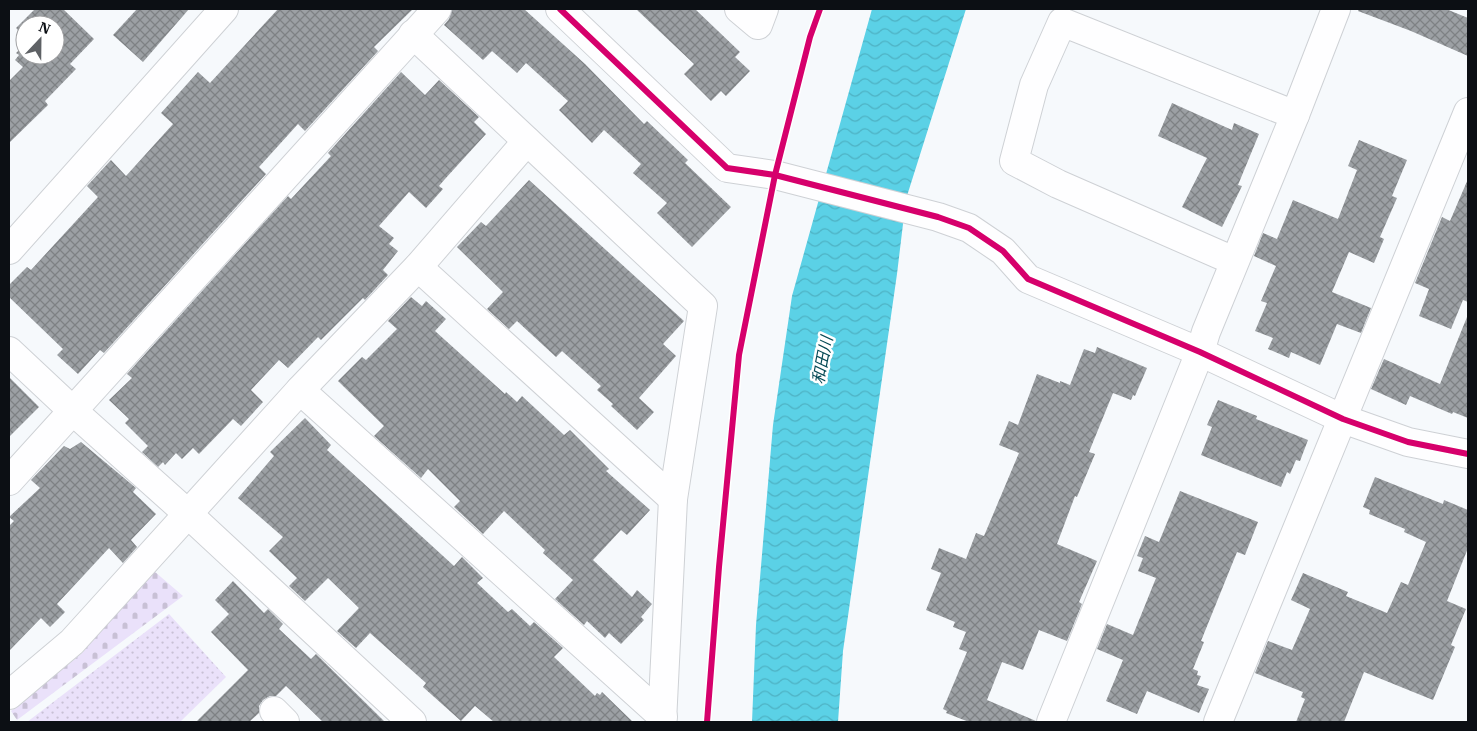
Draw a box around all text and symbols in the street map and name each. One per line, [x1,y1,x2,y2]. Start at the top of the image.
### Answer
north arrow [15,15,65,65]
text: N [36,18,53,38]
water label: 和田川 [808,333,837,385]

